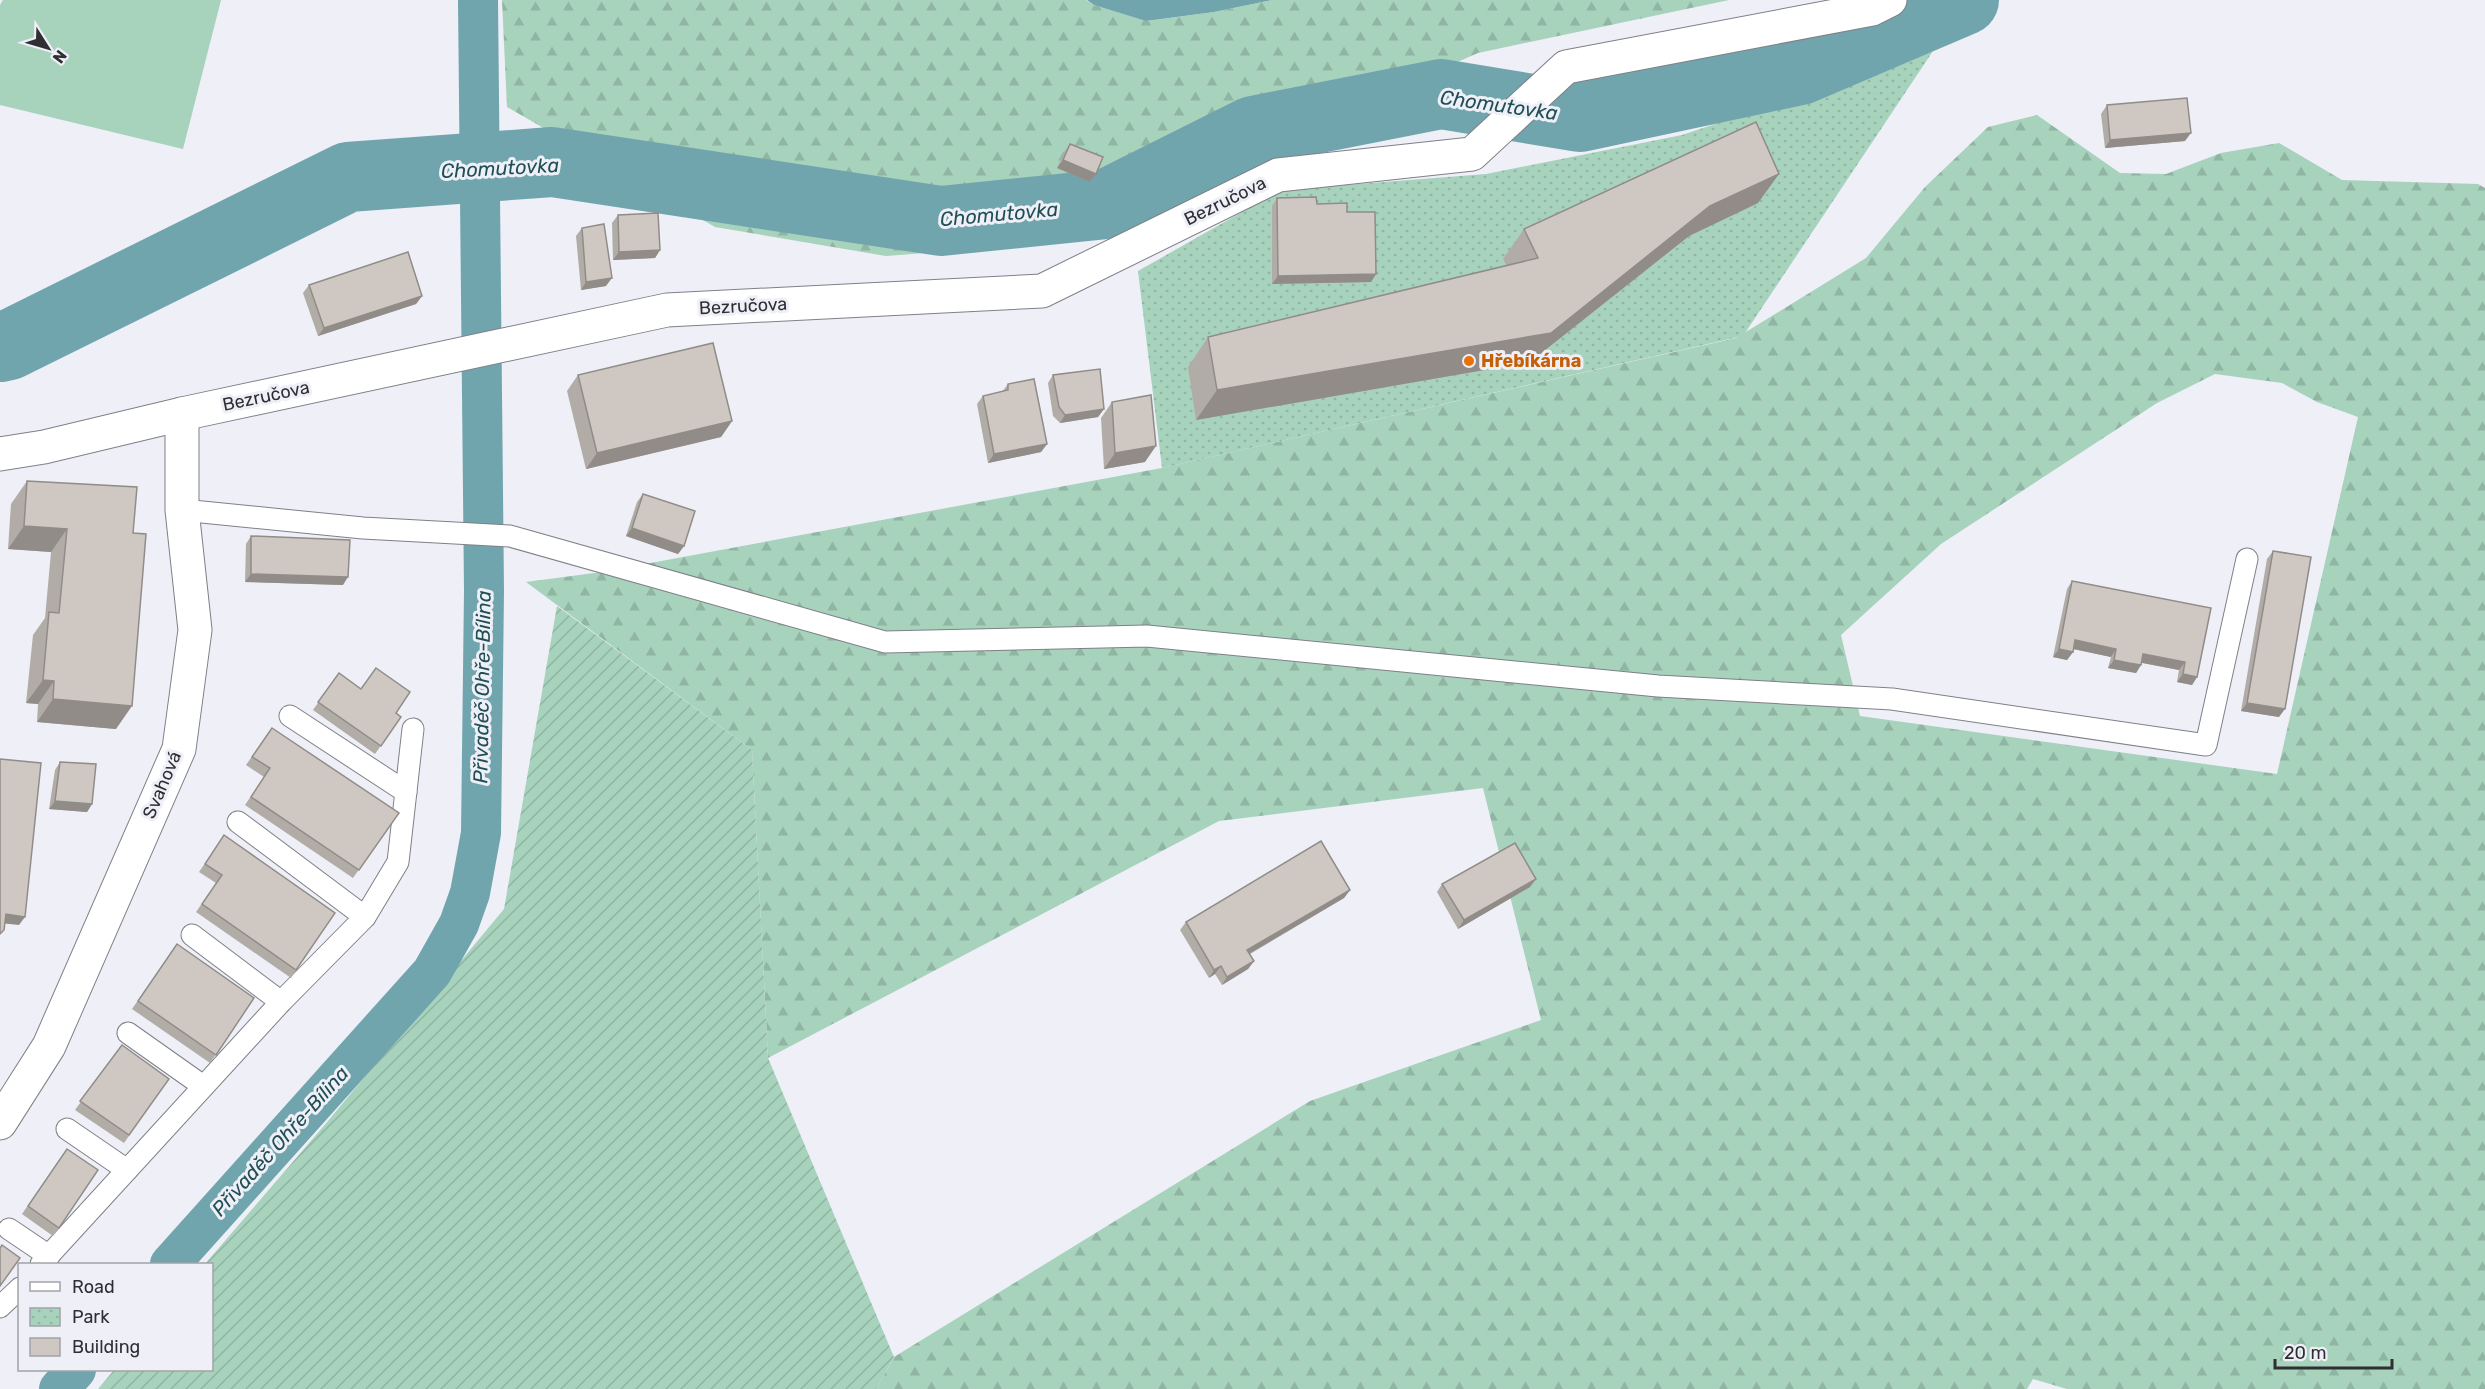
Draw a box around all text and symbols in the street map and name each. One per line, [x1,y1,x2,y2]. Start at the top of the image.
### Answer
north arrow [18,18,78,78]
text: N [49,46,71,67]
water label: Chomutovka [1439,85,1560,125]
water label: Chomutovka [440,153,560,183]
street label: Bezručova [1180,172,1270,230]
water label: Chomutovka [939,197,1059,231]
street label: Bezručova [698,293,788,319]
place label: Hřebíkárna [1481,350,1581,372]
marker: Hřebíkárna [1462,354,1476,368]
street label: Bezručova [220,376,312,416]
water label: Přivaděč Ohře-Bílina [468,590,496,784]
street label: Svahová [138,748,186,822]
water label: Přivaděč Ohře-Bílina [207,1061,354,1221]
legend [18,1263,213,1371]
text: Road [72,1276,115,1298]
text: Park [72,1306,110,1328]
scale bar [2275,1332,2392,1370]
text: Building [72,1336,140,1358]
text: 20 m [2284,1342,2326,1364]

